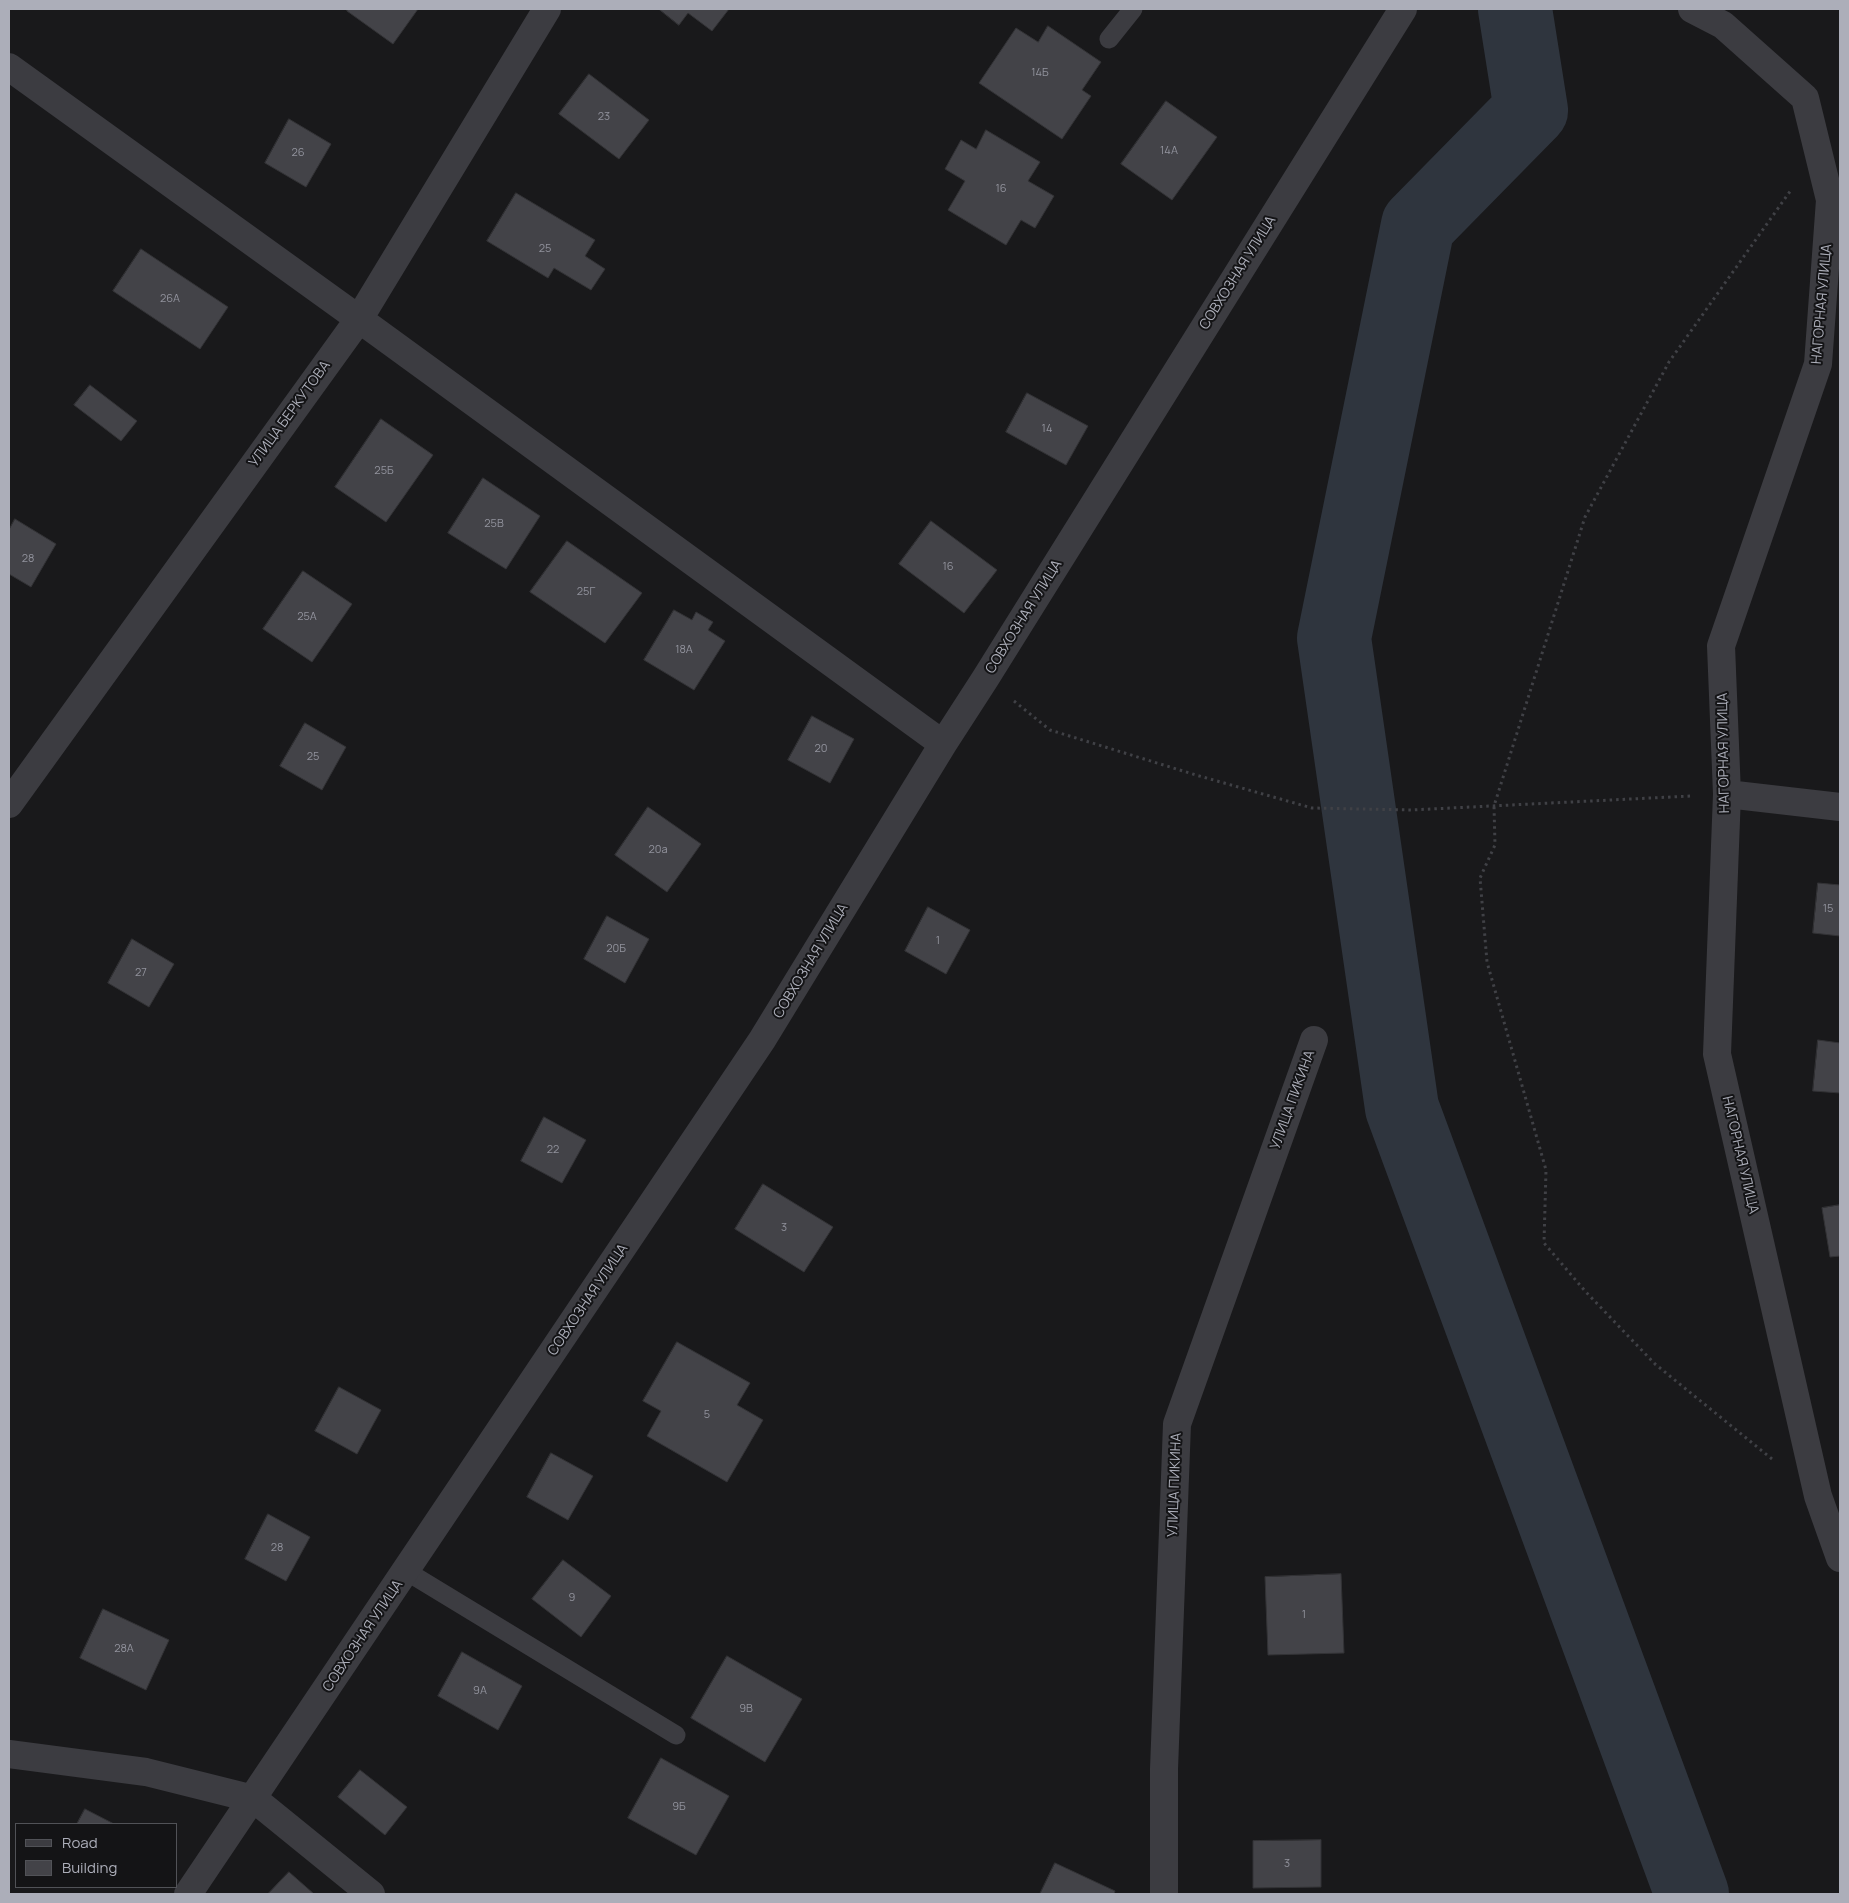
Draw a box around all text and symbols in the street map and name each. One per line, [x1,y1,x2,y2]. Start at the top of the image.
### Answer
house number: 14Б [1031,66,1049,80]
house number: 23 [598,110,610,124]
house number: 14А [1160,144,1178,158]
house number: 26 [291,146,305,160]
house number: 16 [995,182,1007,196]
street label: СОВХОЗНАЯ УЛИЦА [1196,213,1280,333]
house number: 25 [539,242,551,256]
street label: НАГОРНАЯ УЛИЦА [1808,243,1836,365]
house number: 26А [160,292,180,306]
street label: УЛИЦА БЕРКУТОВА [246,358,334,470]
house number: 14 [1042,422,1052,436]
house number: 25Б [374,464,394,478]
house number: 25В [484,517,504,531]
house number: 28 [22,552,34,566]
street label: СОВХОЗНАЯ УЛИЦА [982,557,1066,677]
house number: 16 [942,560,954,574]
house number: 25Г [577,585,595,599]
house number: 25А [297,610,317,624]
house number: 18А [675,643,693,657]
street label: НАГОРНАЯ УЛИЦА [1715,693,1733,813]
house number: 20 [815,742,827,756]
house number: 25 [307,750,319,764]
house number: 20а [648,843,668,857]
street label: СОВХОЗНАЯ УЛИЦА [770,901,852,1021]
house number: 15 [1823,902,1833,916]
house number: 1 [936,934,940,948]
house number: 20Б [606,942,626,956]
house number: 27 [135,966,147,980]
street label: УЛИЦА ПИКИНА [1267,1048,1319,1152]
street label: НАГОРНАЯ УЛИЦА [1718,1094,1762,1216]
house number: 22 [547,1143,559,1157]
house number: 3 [781,1221,787,1235]
street label: СОВХОЗНАЯ УЛИЦА [544,1241,632,1359]
house number: 5 [704,1408,710,1422]
street label: УЛИЦА ПИКИНА [1165,1433,1185,1537]
house number: 28 [271,1541,283,1555]
street label: СОВХОЗНАЯ УЛИЦА [319,1577,407,1695]
house number: 9 [569,1591,575,1605]
house number: 1 [1302,1608,1306,1622]
house number: 28А [114,1642,134,1656]
house number: 9А [473,1684,487,1698]
house number: 9В [739,1702,753,1716]
house number: 9Б [672,1800,686,1814]
legend [15,1823,178,1888]
text: Road [62,1832,98,1853]
text: Building [62,1857,117,1878]
house number: 3 [1284,1857,1290,1871]

